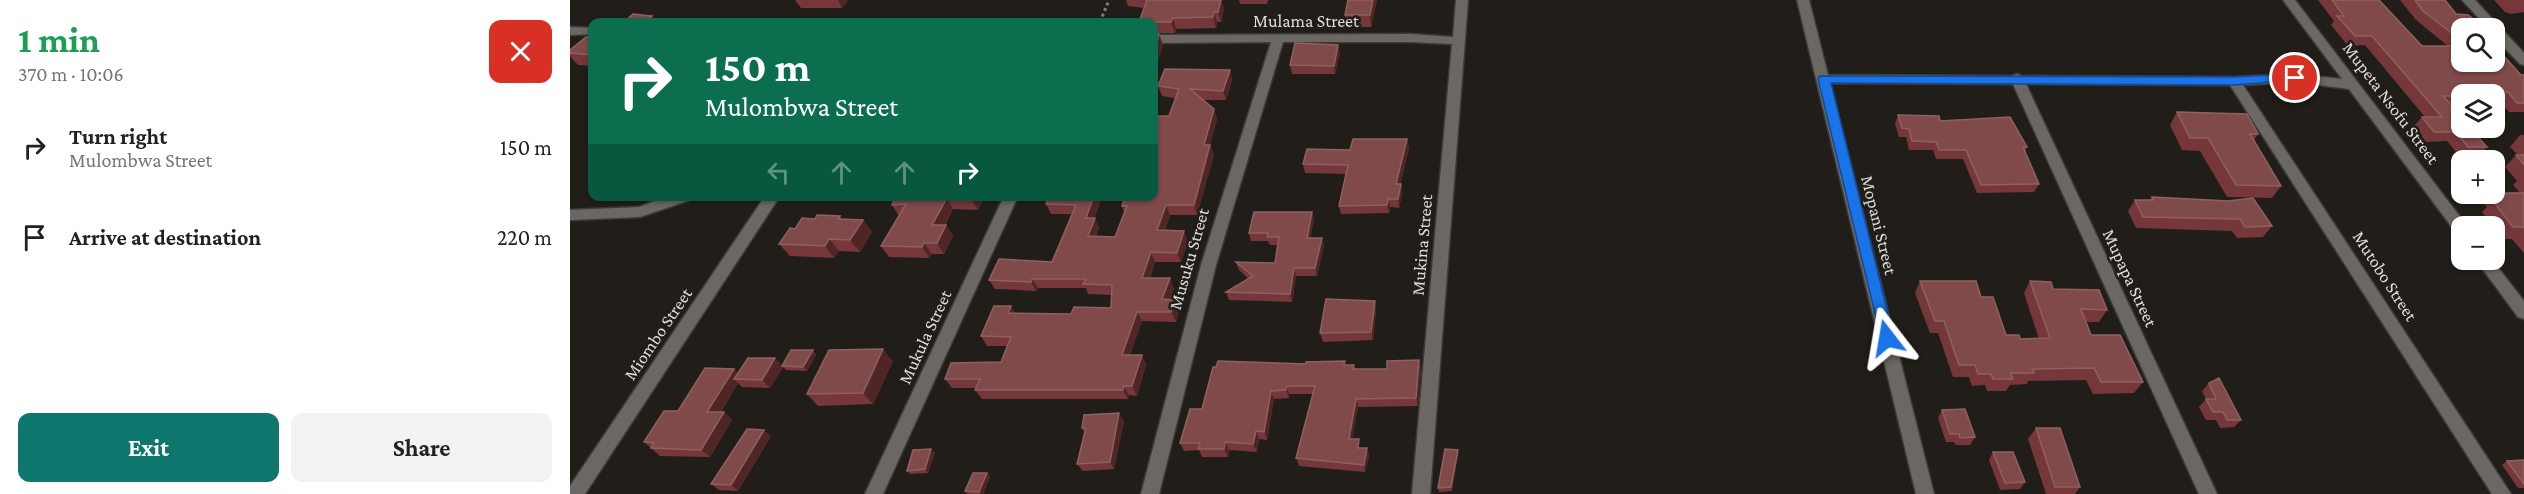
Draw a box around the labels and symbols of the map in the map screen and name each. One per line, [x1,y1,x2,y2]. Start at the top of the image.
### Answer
street label: Mulama Street [1253,11,1360,31]
street label: Mupeta Nsofu Street [2339,38,2444,169]
pin [2269,52,2320,103]
street label: Mopani Street [1857,173,1901,278]
street label: Mukina Street [1408,193,1436,296]
street label: Musuku Street [1165,205,1213,312]
street label: Mupapa Street [2099,226,2162,331]
street label: Mutobo Street [2349,227,2422,325]
street label: Miombo Street [620,283,697,384]
street label: Mukula Street [895,286,956,387]
position arrow [1855,306,1919,370]

